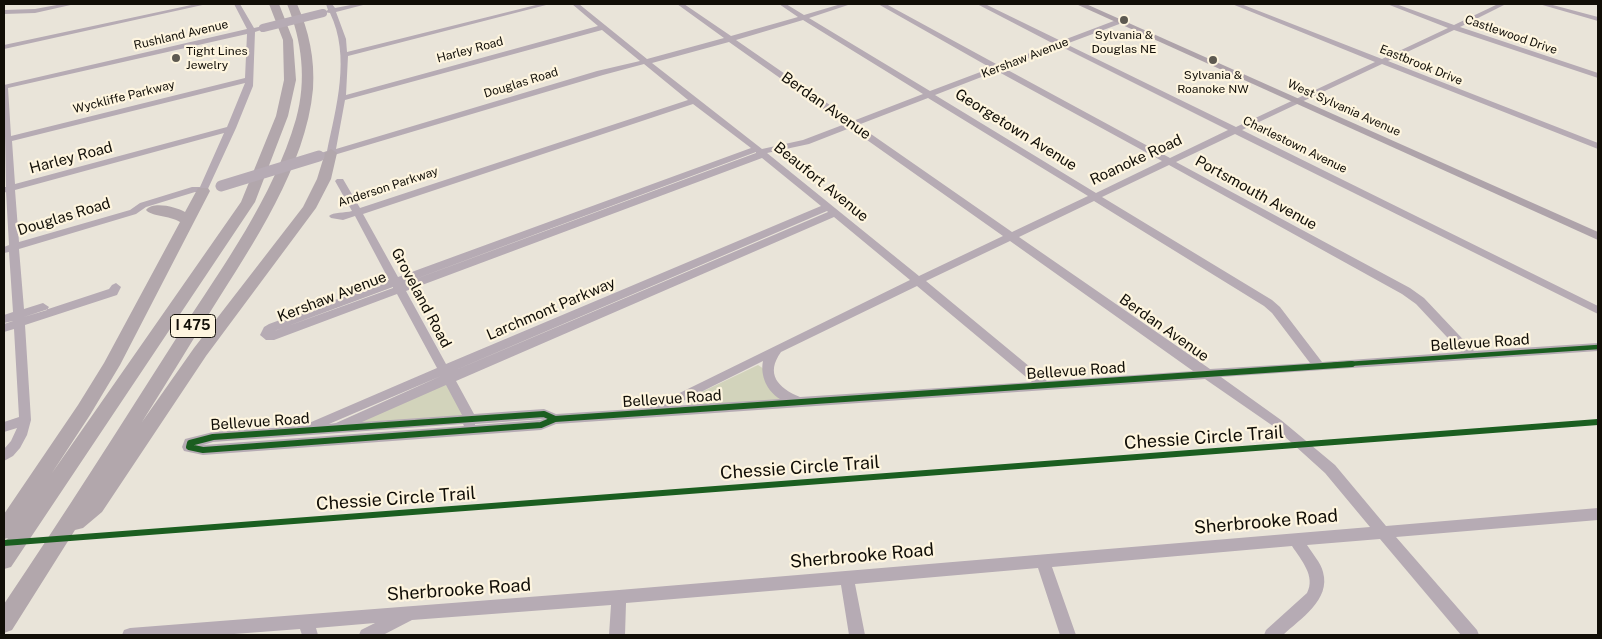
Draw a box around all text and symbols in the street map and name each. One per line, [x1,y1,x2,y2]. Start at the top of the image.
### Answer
street label: Castlewood Drive [1463,12,1559,58]
marker: Sylvania & Douglas NE [1118,14,1130,26]
street label: Rushland Avenue [132,17,230,53]
place label: Sylvania & Douglas NE [1091,28,1157,56]
street label: Harley Road [435,34,505,66]
street label: Kershaw Avenue [979,35,1071,81]
street label: Eastbrook Drive [1377,42,1465,88]
place label: Tight Lines Jewelry [186,44,248,72]
marker: Tight Lines Jewelry [170,52,182,64]
marker: Sylvania & Roanoke NW [1207,54,1219,66]
street label: Douglas Road [482,65,560,101]
street label: Berdan Avenue [778,68,874,144]
place label: Sylvania & Roanoke NW [1177,68,1249,96]
street label: Wyckliffe Parkway [72,77,176,117]
street label: West Sylvania Avenue [1285,77,1403,139]
street label: Georgetown Avenue [952,85,1080,175]
street label: Charlestown Avenue [1241,114,1349,176]
street label: Roanoke Road [1087,131,1185,189]
street label: Harley Road [27,138,115,178]
street label: Beaufort Avenue [770,138,872,226]
street label: Portsmouth Avenue [1192,152,1320,234]
street label: Anderson Parkway [336,164,440,210]
street label: Douglas Road [15,194,113,240]
street label: Groveland Road [387,245,455,351]
street label: Kershaw Avenue [275,268,389,326]
street label: Larchmont Parkway [484,274,618,344]
street label: Berdan Avenue [1116,290,1212,366]
road number: I 475 [170,314,216,338]
street label: Bellevue Road [1430,331,1530,355]
street label: Bellevue Road [1026,359,1126,383]
street label: Bellevue Road [622,387,722,411]
street label: Bellevue Road [210,410,310,434]
street label: Chessie Circle Trail [1123,422,1285,454]
street label: Chessie Circle Trail [719,452,881,484]
street label: Chessie Circle Trail [315,483,477,515]
street label: Sherbrooke Road [1193,505,1339,539]
street label: Sherbrooke Road [789,539,935,573]
street label: Sherbrooke Road [386,574,532,606]

